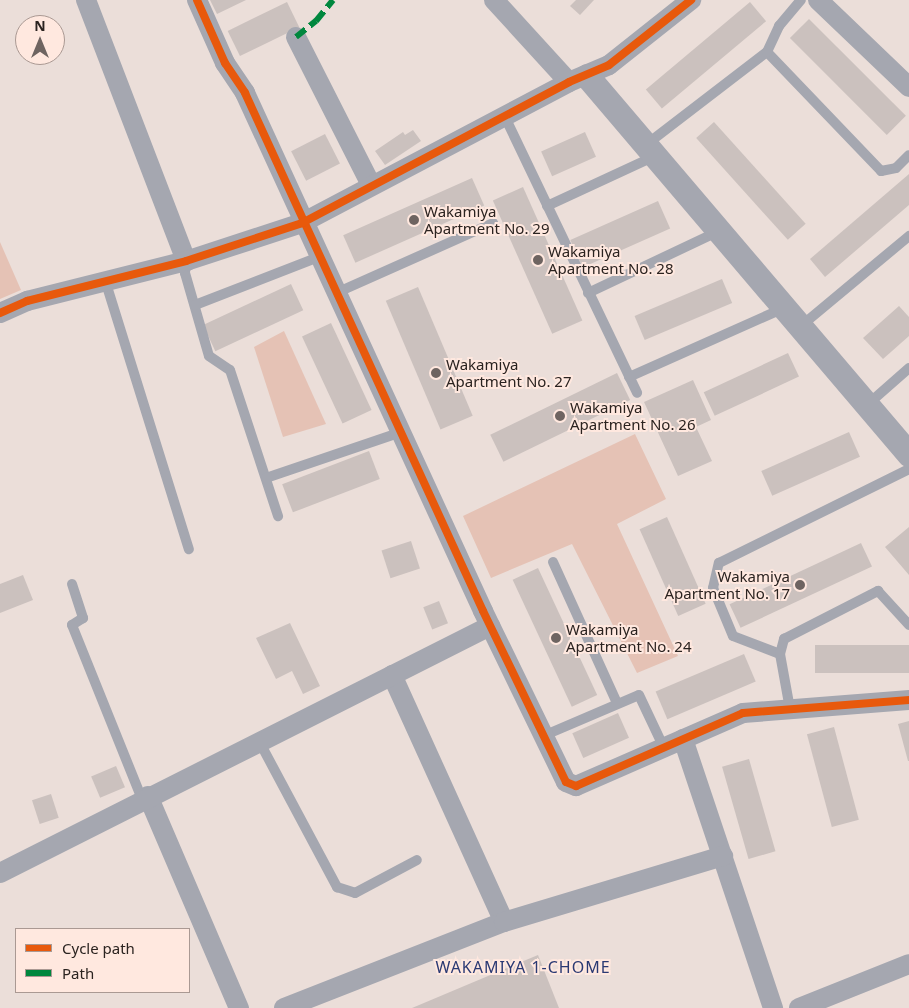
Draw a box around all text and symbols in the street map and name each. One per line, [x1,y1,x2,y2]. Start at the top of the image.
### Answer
north arrow [15,15,65,65]
text: N [34,16,46,35]
place label: Wakamiya Apartment No. 29 [424,202,549,237]
marker: Wakamiya Apartment No. 29 [408,214,420,226]
place label: Wakamiya Apartment No. 28 [548,242,673,277]
marker: Wakamiya Apartment No. 28 [532,254,544,266]
place label: Wakamiya Apartment No. 27 [446,355,571,390]
marker: Wakamiya Apartment No. 27 [430,367,442,379]
place label: Wakamiya Apartment No. 26 [570,398,695,433]
marker: Wakamiya Apartment No. 26 [554,410,566,422]
place label: Wakamiya Apartment No. 17 [665,567,790,602]
marker: Wakamiya Apartment No. 17 [794,579,806,591]
place label: Wakamiya Apartment No. 24 [566,620,691,655]
marker: Wakamiya Apartment No. 24 [550,632,562,644]
legend [15,928,190,993]
text: Cycle path [62,938,135,958]
district label: WAKAMIYA 1-CHOME [433,957,613,977]
text: Path [62,963,94,983]

